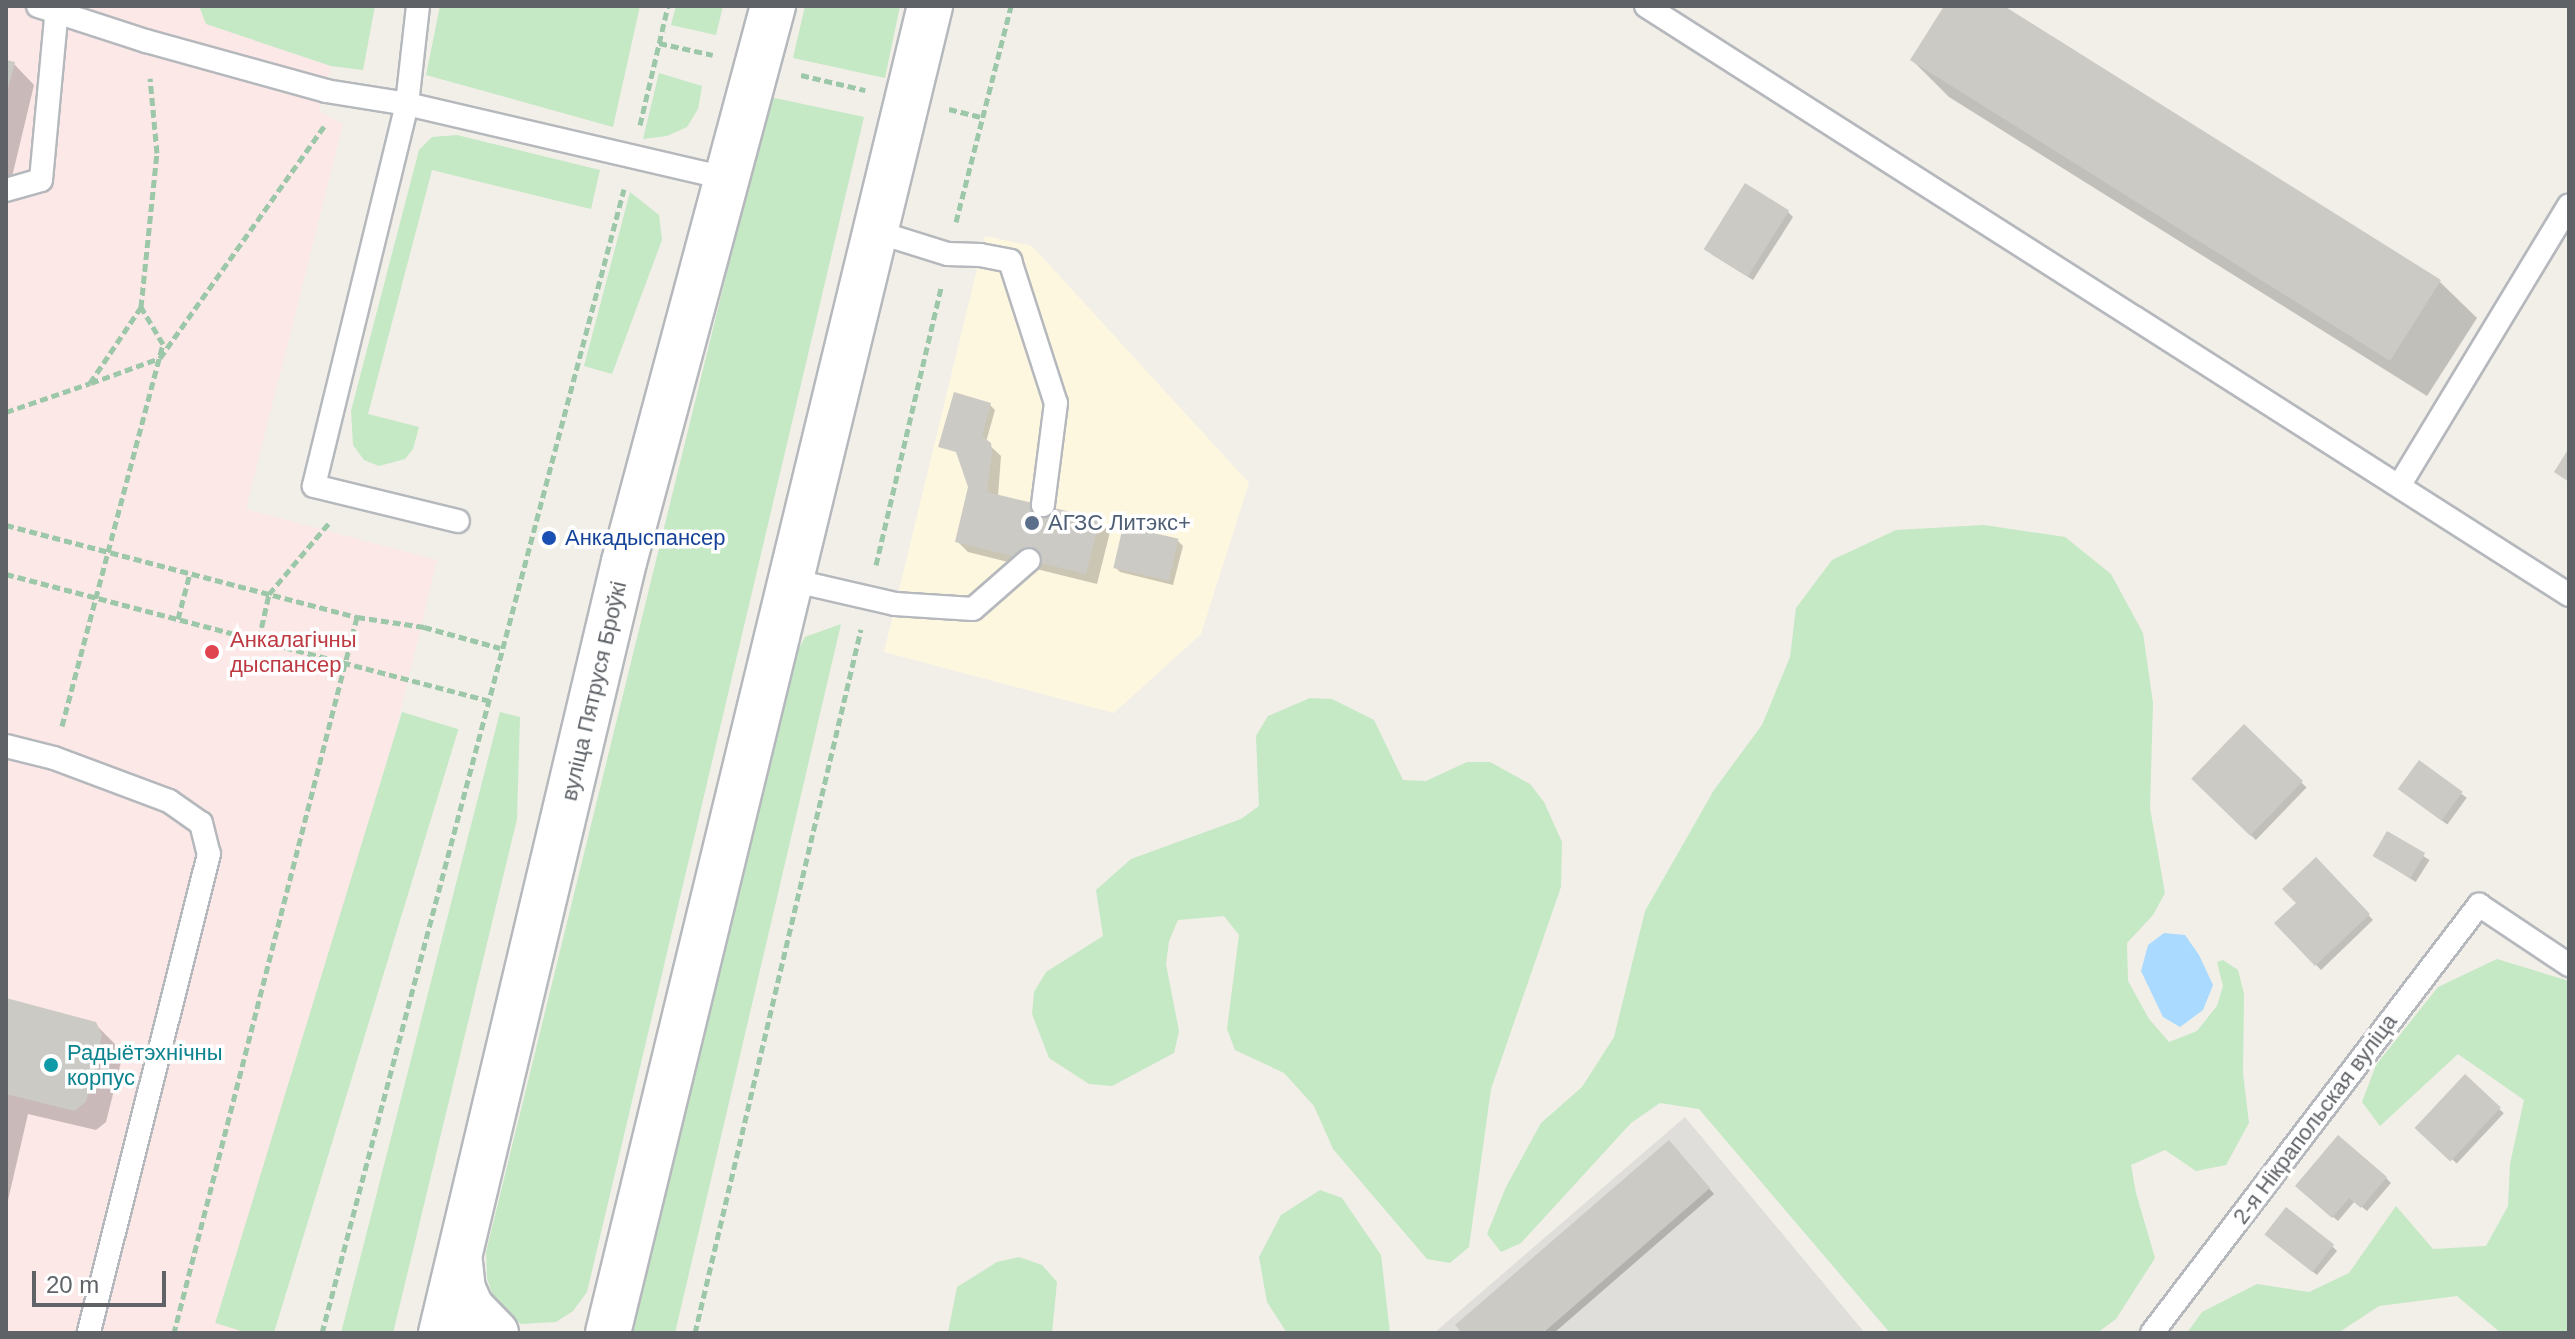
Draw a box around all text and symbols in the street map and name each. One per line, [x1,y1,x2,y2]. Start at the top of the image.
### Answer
place label: АГЗС Литэкс+ [1048,510,1191,536]
marker: АГЗС Литэкс+ [1023,514,1041,532]
place label: Анкадыспансер [565,525,726,551]
marker: Анкадыспансер [540,529,558,547]
street label: вуліца Пятруся Броўкі [556,579,632,803]
place label: Анкалагічны дыспансер [230,626,357,678]
marker: Анкалагічны дыспансер [201,641,223,663]
street label: 2-я Нікрапольская вуліца [2227,1009,2403,1229]
place label: Радыётэхнічны корпус [67,1039,223,1090]
marker: Радыётэхнічны корпус [42,1056,60,1074]
scale bar [36,1255,170,1305]
text: 20 m [46,1271,99,1298]

